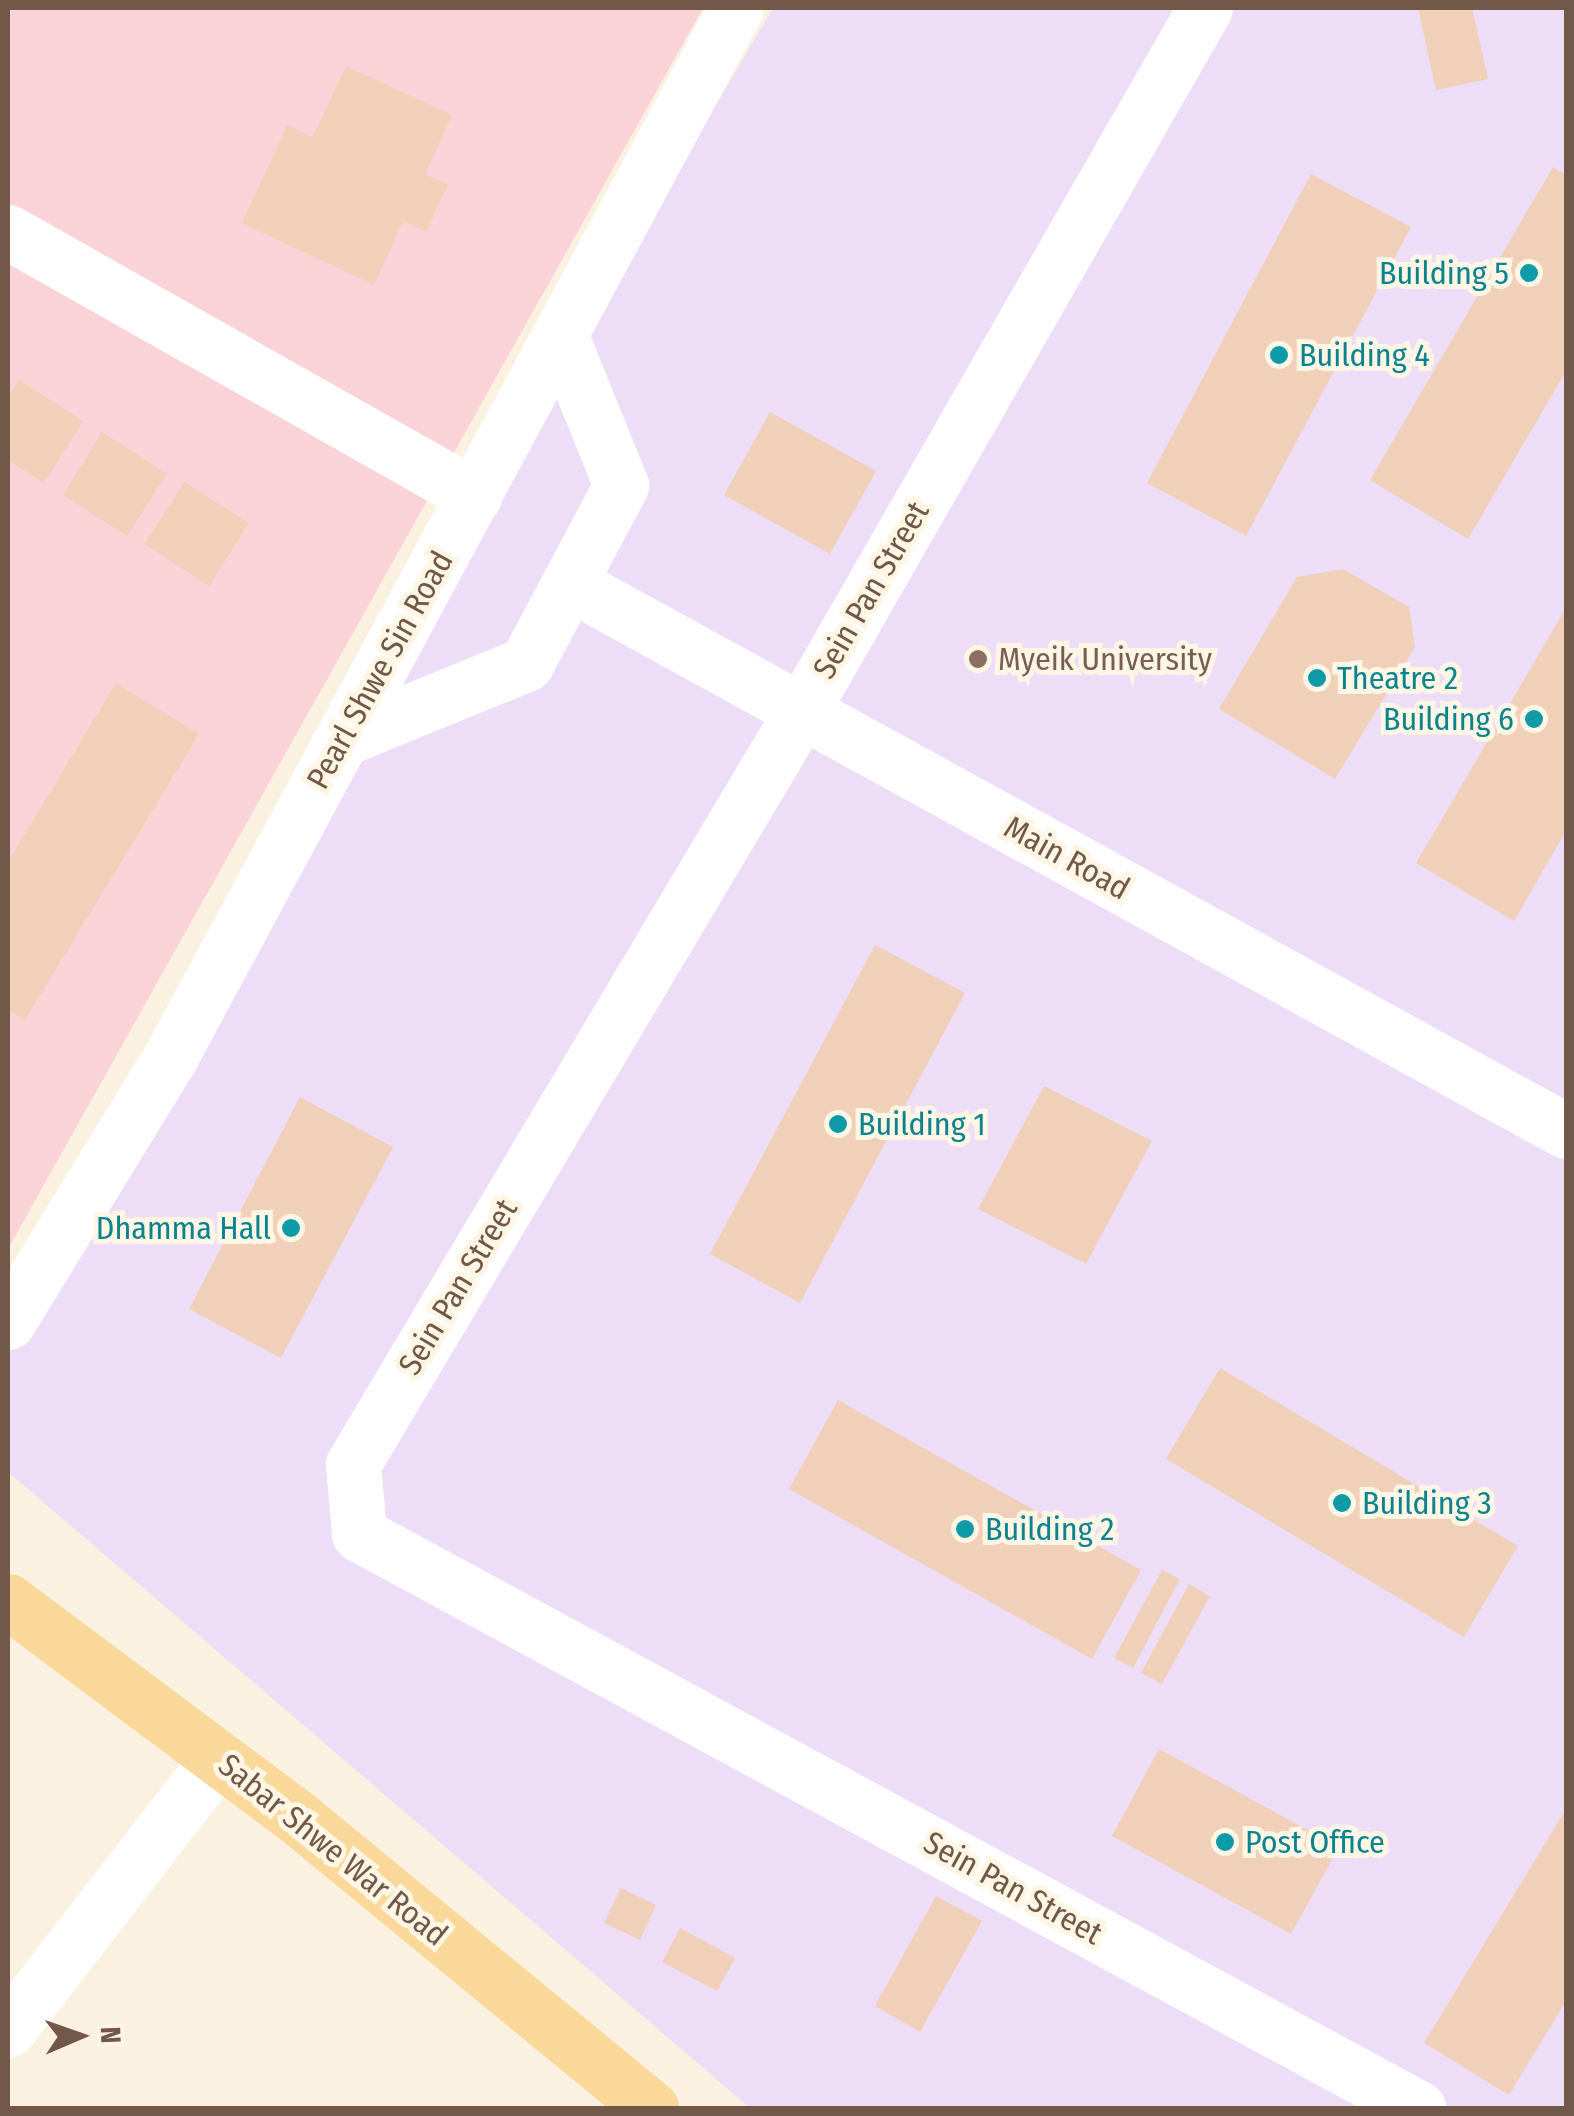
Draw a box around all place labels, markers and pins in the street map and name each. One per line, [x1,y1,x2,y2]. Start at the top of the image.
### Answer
place label: Building 5 [1379,254,1509,292]
marker: Building 5 [1518,262,1540,284]
place label: Building 4 [1299,336,1430,374]
marker: Building 4 [1268,344,1290,366]
place label: Myeik University [998,640,1212,678]
marker: Myeik University [967,648,989,670]
place label: Theatre 2 [1337,659,1458,697]
marker: Theatre 2 [1306,667,1328,689]
place label: Building 6 [1383,700,1514,738]
marker: Building 6 [1523,708,1545,730]
place label: Building 1 [858,1105,986,1143]
marker: Building 1 [827,1113,849,1135]
place label: Dhamma Hall [96,1209,271,1247]
marker: Dhamma Hall [280,1217,302,1239]
place label: Building 3 [1362,1484,1492,1522]
marker: Building 3 [1331,1492,1353,1514]
place label: Building 2 [985,1510,1114,1548]
marker: Building 2 [954,1518,976,1540]
place label: Post Office [1245,1823,1385,1861]
marker: Post Office [1214,1831,1236,1853]

